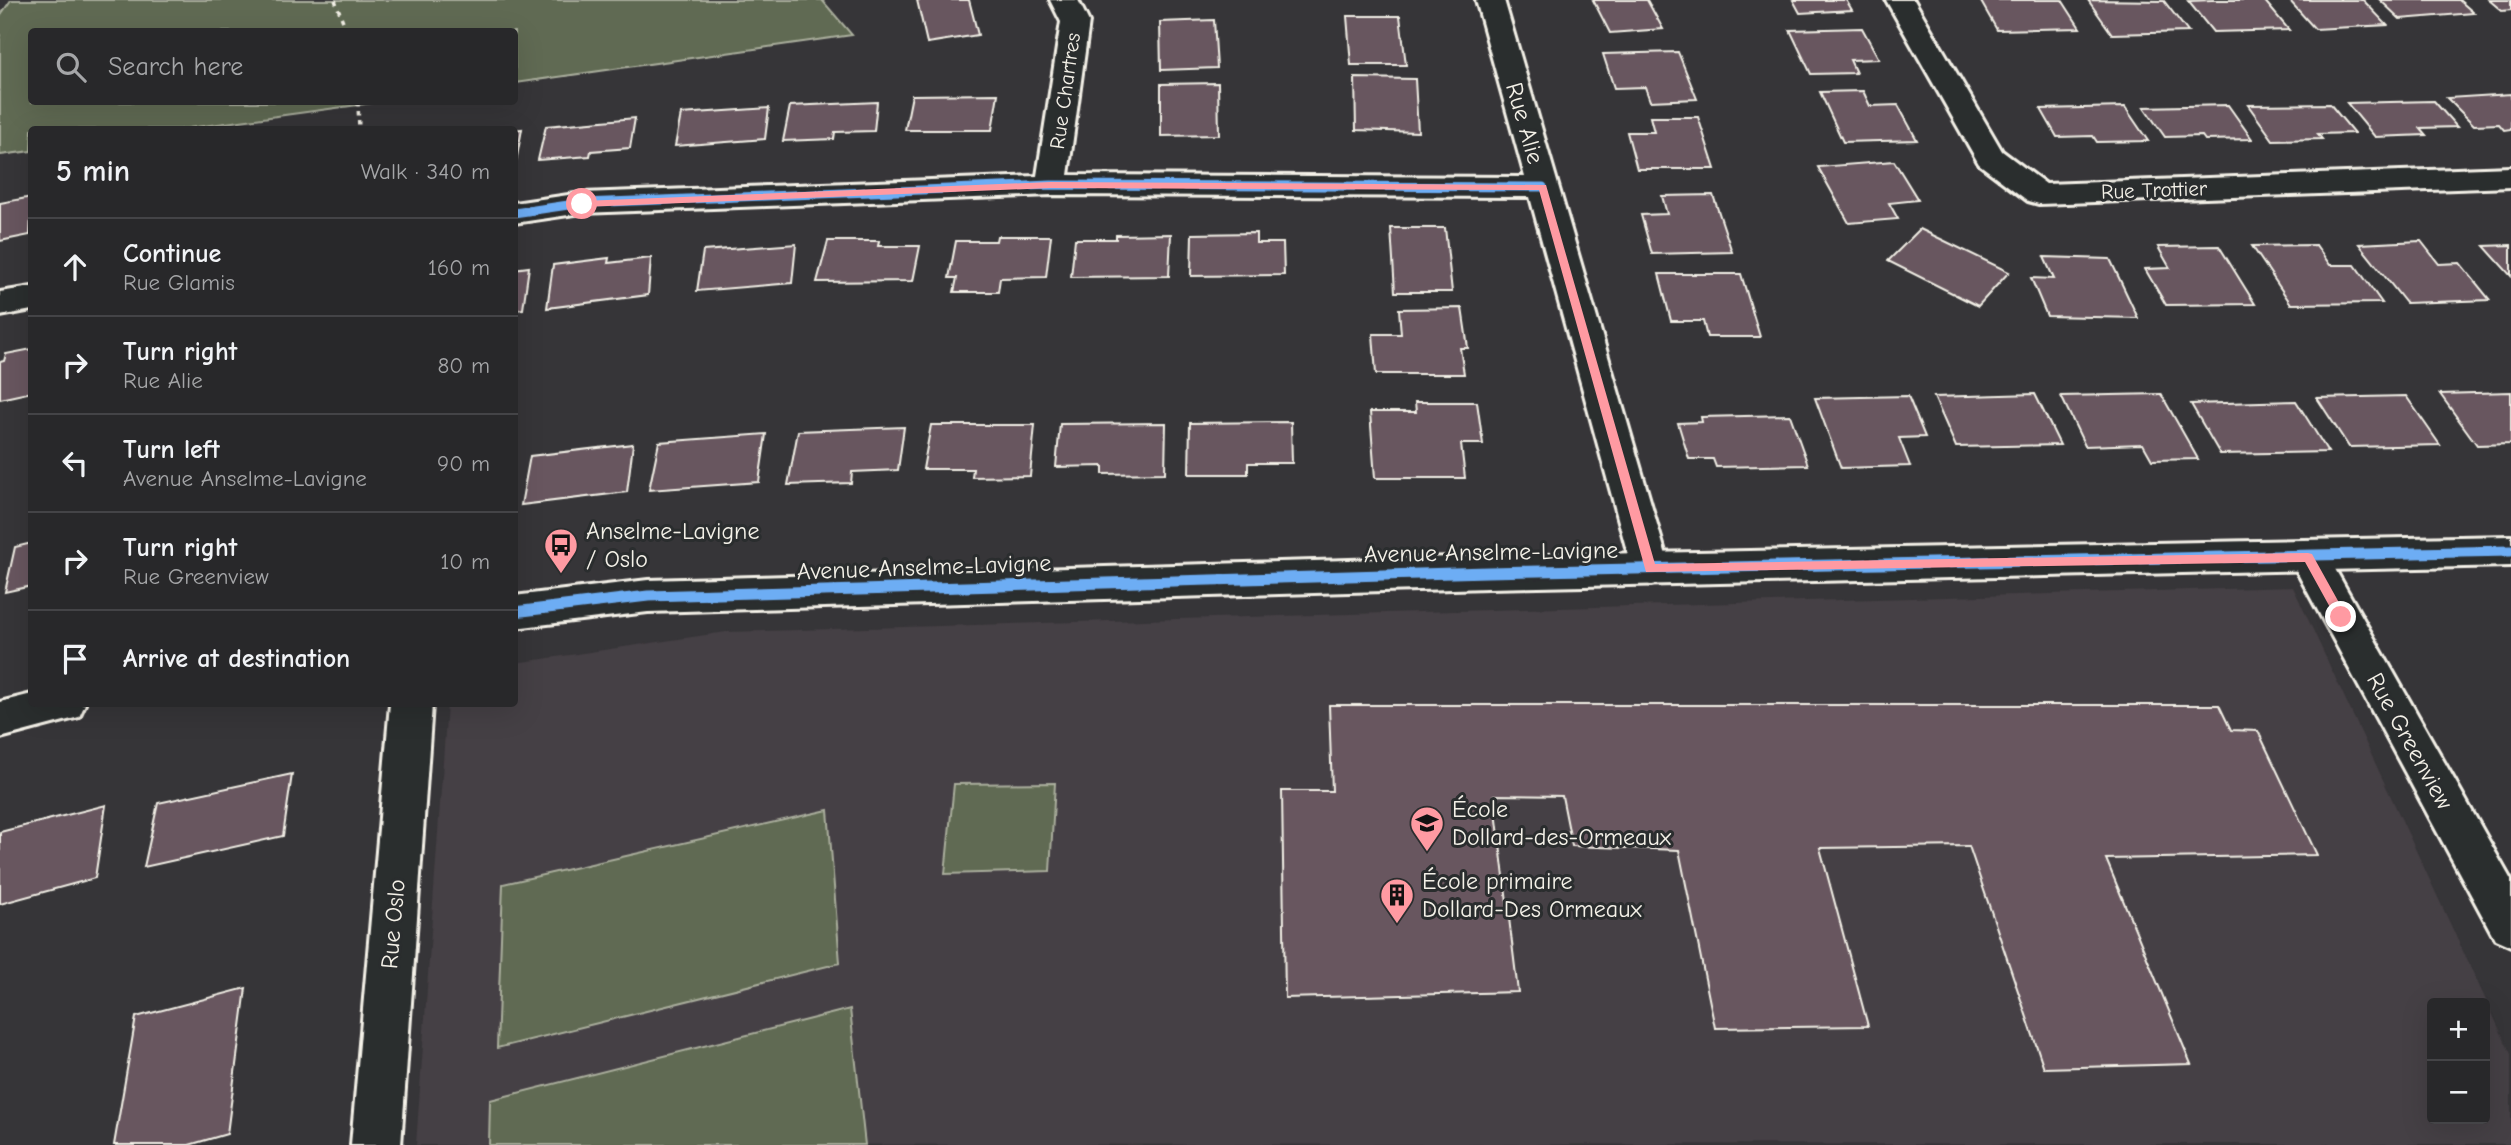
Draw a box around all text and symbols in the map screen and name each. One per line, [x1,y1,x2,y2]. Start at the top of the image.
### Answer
search box [28,28,518,105]
street label: Rue Chartres [1045,31,1085,151]
icon: search [52,48,90,86]
text: Search here [108,52,243,82]
street label: Rue Alie [1500,79,1550,167]
text: 5 min [56,154,130,189]
text: Walk · 340 m [361,158,490,185]
street label: Rue Trottier [2100,176,2208,204]
route start [566,188,597,219]
text: Continue [123,239,221,269]
icon: ahead [56,248,94,286]
text: 160 m [428,254,490,281]
text: Rue Glamis [123,269,235,296]
text: Turn right [123,337,237,367]
icon: right [56,346,94,384]
text: 80 m [437,352,490,379]
text: Rue Alie [123,367,203,394]
text: Turn left [123,435,220,465]
icon: left [56,444,94,482]
text: 90 m [437,450,490,477]
text: Avenue Anselme-Lavigne [123,465,367,492]
place label: Anselme-Lavigne / Oslo [586,517,759,573]
bus stop icon: Anselme-Lavigne / Oslo [542,526,580,575]
text: Turn right [123,533,237,563]
street label: Avenue Anselme-Lavigne [1364,536,1618,568]
icon: right [56,542,94,580]
text: 10 m [440,548,490,575]
street label: Avenue Anselme-Lavigne [796,549,1052,585]
text: Rue Greenview [123,563,269,590]
route end [2325,601,2356,632]
icon: arrive [56,640,94,678]
text: Arrive at destination [123,644,350,674]
street label: Rue Greenview [2361,668,2459,815]
place label: École Dollard-des-Ormeaux [1452,795,1672,851]
school or university icon: École Dollard-des-Ormeaux [1408,804,1446,853]
place label: École primaire Dollard-Des Ormeaux [1422,867,1642,923]
building icon: École primaire Dollard-Des Ormeaux [1378,876,1416,925]
street label: Rue Oslo [375,878,411,970]
map controls [2427,998,2490,1124]
button: + [2427,998,2490,1061]
button: − [2427,1061,2490,1124]

